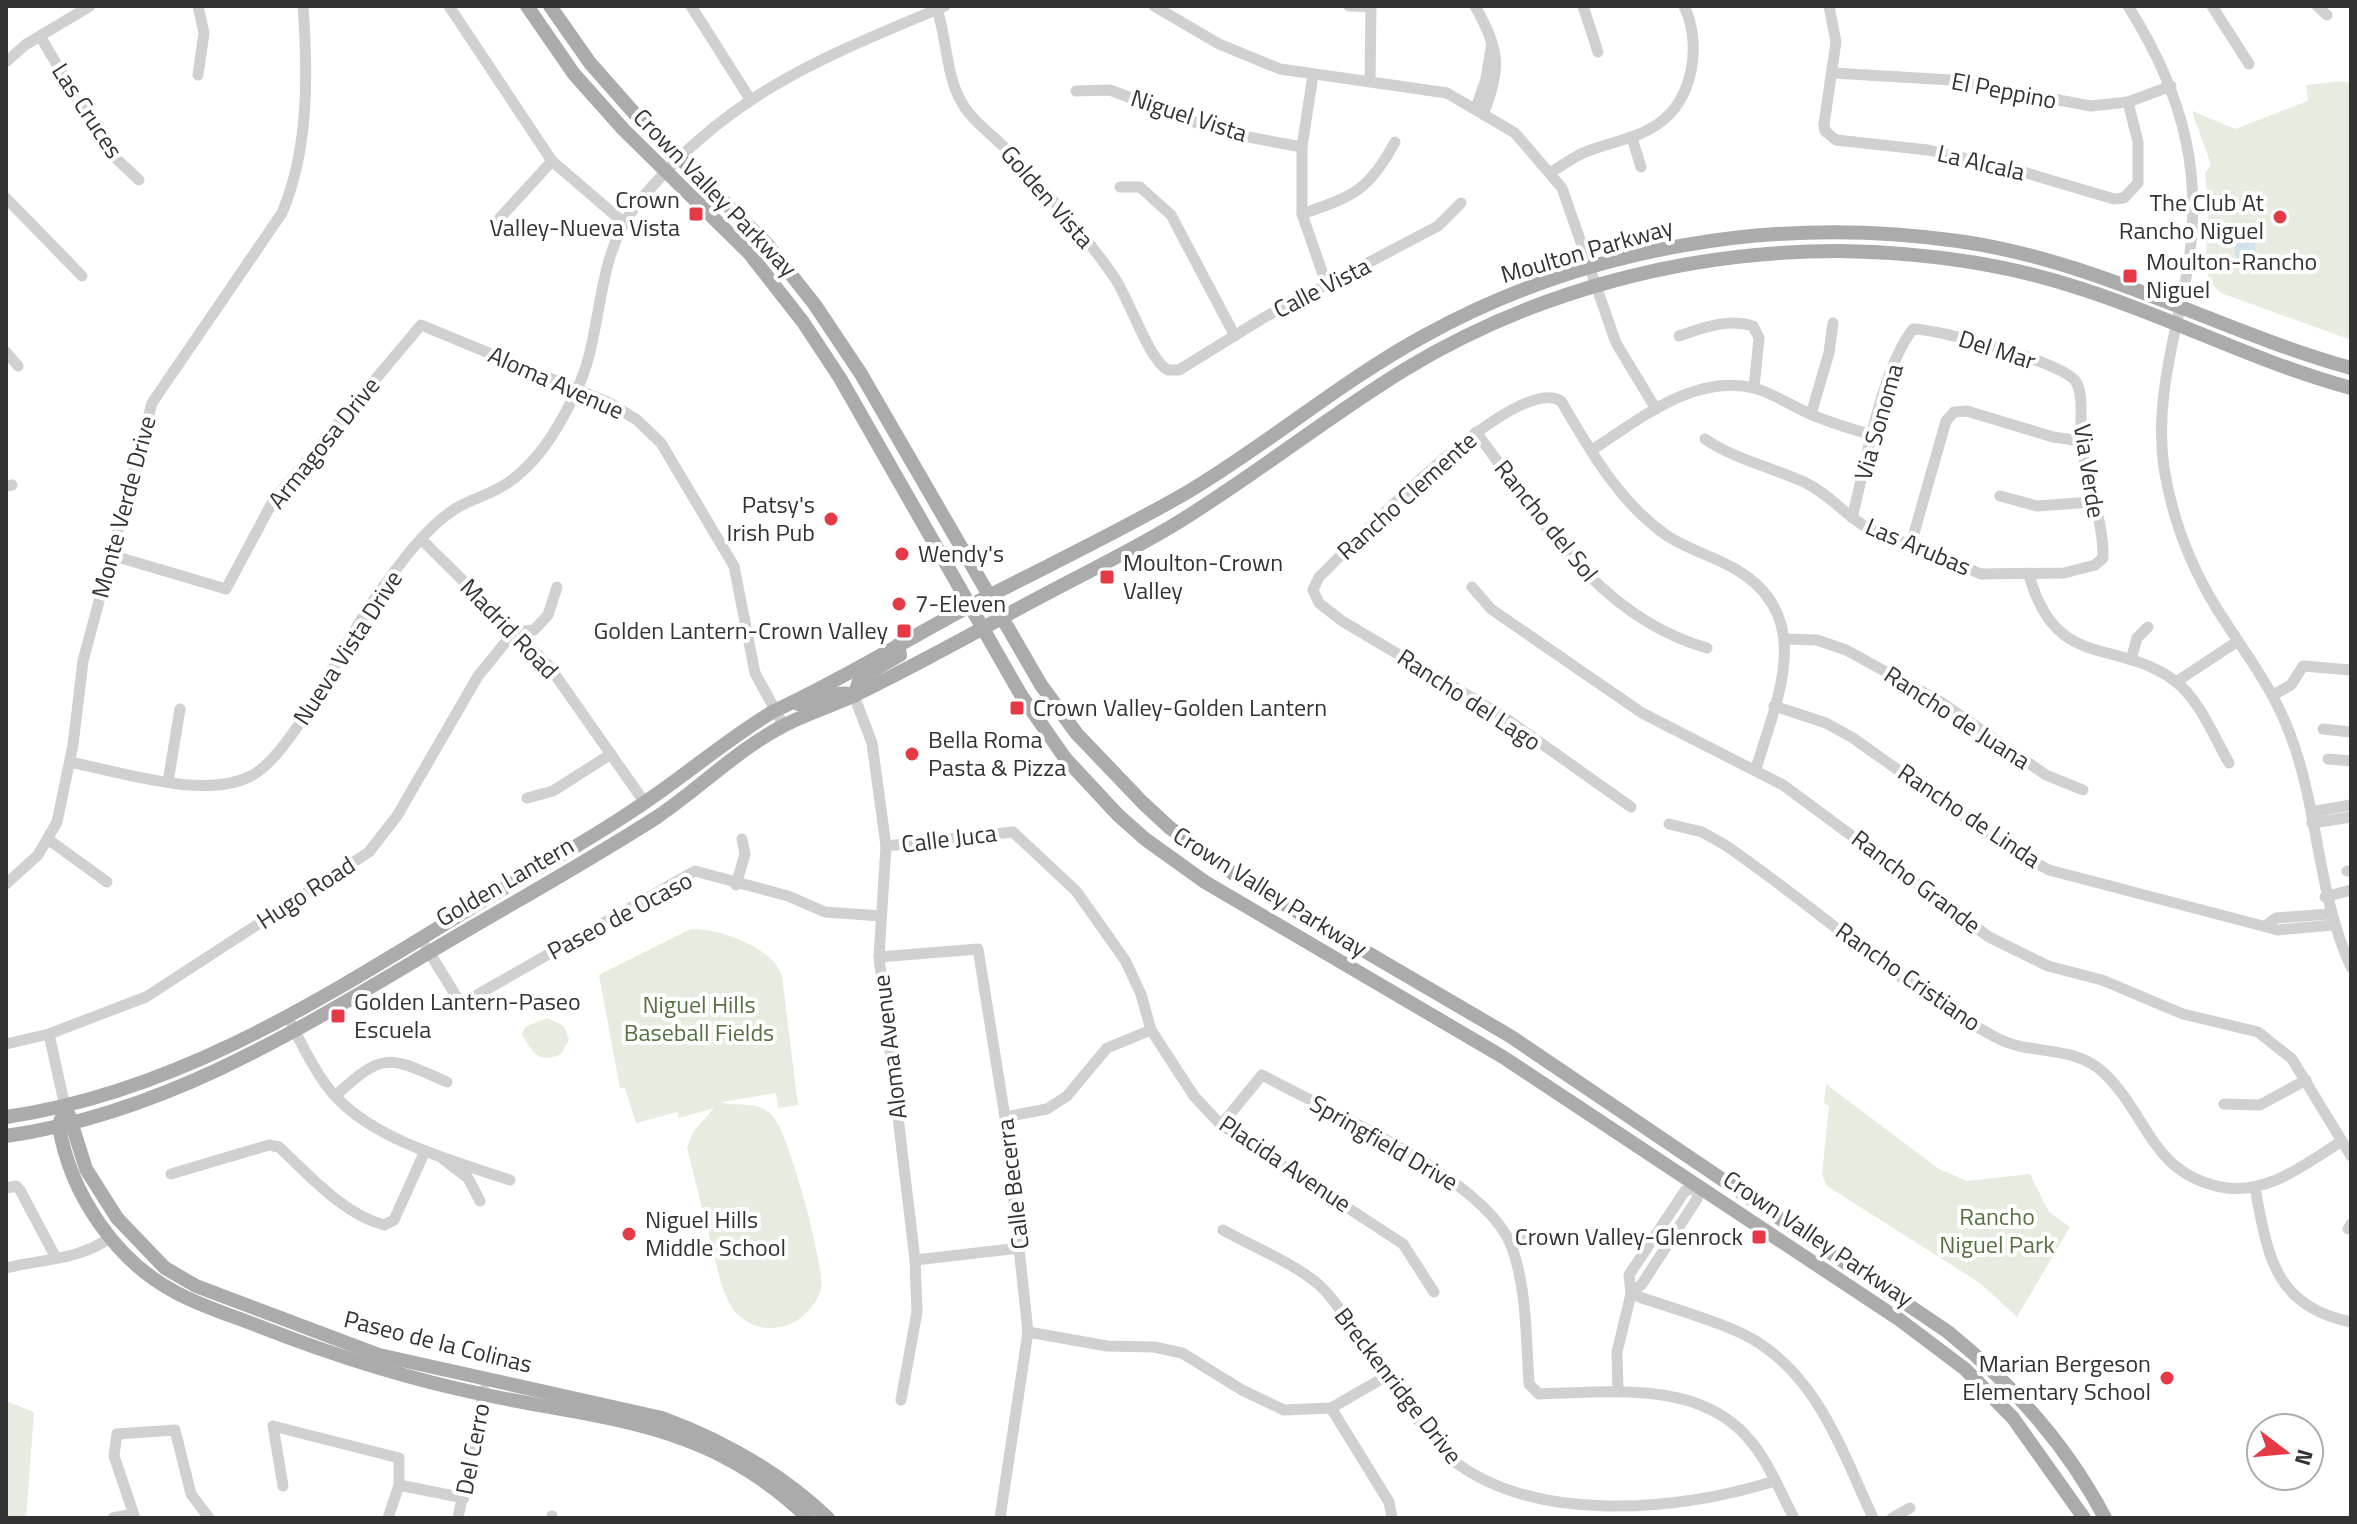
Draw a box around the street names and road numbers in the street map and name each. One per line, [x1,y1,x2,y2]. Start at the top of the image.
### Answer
street label: Las Cruces [43,56,132,165]
street label: El Peppino [1948,62,2060,118]
street label: Niguel Vista [1127,79,1252,151]
street label: Crown Valley Parkway [625,100,806,285]
street label: La Alcala [1934,135,2028,190]
street label: Golden Vista [993,137,1103,256]
street label: Moulton Parkway [1496,208,1678,292]
street label: Calle Vista [1267,247,1376,327]
street label: Del Mar [1954,320,2040,378]
street label: Aloma Avenue [483,336,630,428]
street label: Via Sonoma [1844,359,1912,484]
street label: Armagosa Drive [259,369,388,516]
street label: Monte Verde Drive [81,412,165,602]
street label: Via Verde [2065,421,2115,520]
street label: Rancho Clemente [1328,423,1484,568]
street label: Rancho del Sol [1486,452,1607,589]
street label: Las Arubas [1860,508,1977,584]
street label: Nueva Vista Drive [284,563,411,732]
street label: Madrid Road [452,570,567,687]
street label: Rancho del Lago [1390,639,1549,759]
street label: Rancho de Juana [1877,656,2038,778]
street label: Rancho de Linda [1891,754,2048,876]
street label: Calle Juca [899,814,999,862]
street label: Crown Valley Parkway [1167,817,1375,966]
street label: Rancho Grande [1844,821,1989,942]
street label: Golden Lantern [429,827,580,935]
street label: Hugo Road [249,847,362,938]
street label: Paseo de Ocaso [541,862,698,968]
street label: Rancho Cristiano [1829,913,1989,1040]
street label: Aloma Avenue [862,973,916,1121]
street label: Springfield Drive [1304,1085,1465,1199]
street label: Placida Avenue [1212,1106,1359,1221]
street label: Calle Becerra [986,1117,1038,1252]
street label: Crown Valley Parkway [1716,1161,1921,1316]
street label: Breckenridge Drive [1326,1299,1471,1471]
street label: Paseo de la Colinas [340,1300,536,1382]
street label: Del Cerro [446,1400,499,1498]

